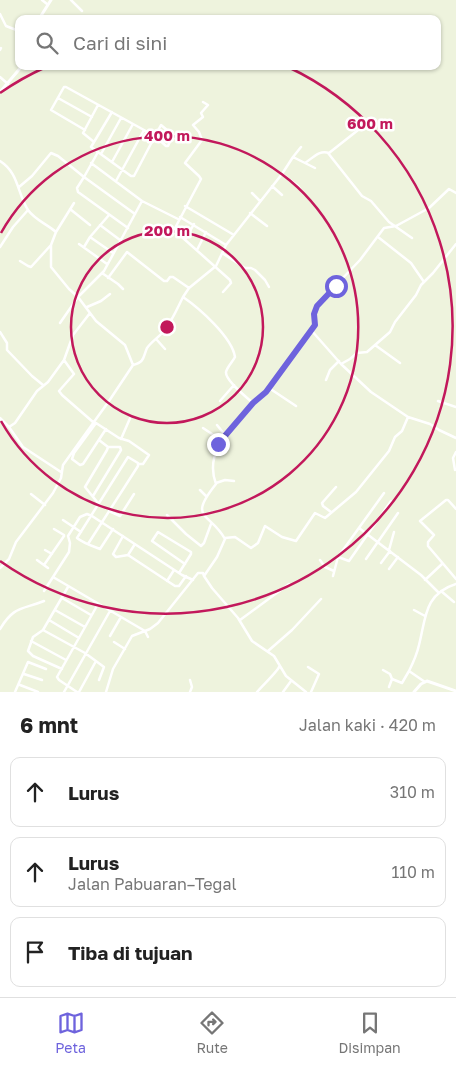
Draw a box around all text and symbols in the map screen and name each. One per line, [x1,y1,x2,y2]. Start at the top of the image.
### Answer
search box [15,15,441,70]
icon: search [33,29,61,57]
text: Cari di sini [73,31,167,54]
text: 600 m [347,114,393,132]
text: 400 m [144,126,190,144]
text: 200 m [144,221,190,239]
route start [325,275,348,298]
centre of rings [158,318,176,336]
route end [207,433,230,456]
text: 6 mnt [20,712,78,738]
text: Jalan kaki · 420 m [299,715,436,735]
icon: ahead [21,778,49,806]
text: Lurus [68,781,119,804]
text: 310 m [390,782,435,802]
text: Lurus [68,851,119,874]
icon: ahead [21,858,49,886]
text: 110 m [391,862,435,882]
text: Jalan Pabuaran–Tegal [68,874,237,894]
icon: arrive [21,938,49,966]
text: Tiba di tujuan [68,941,193,964]
tab: Peta [55,1009,86,1056]
tab: Rute [196,1009,228,1056]
tab: Disimpan [338,1009,401,1056]

